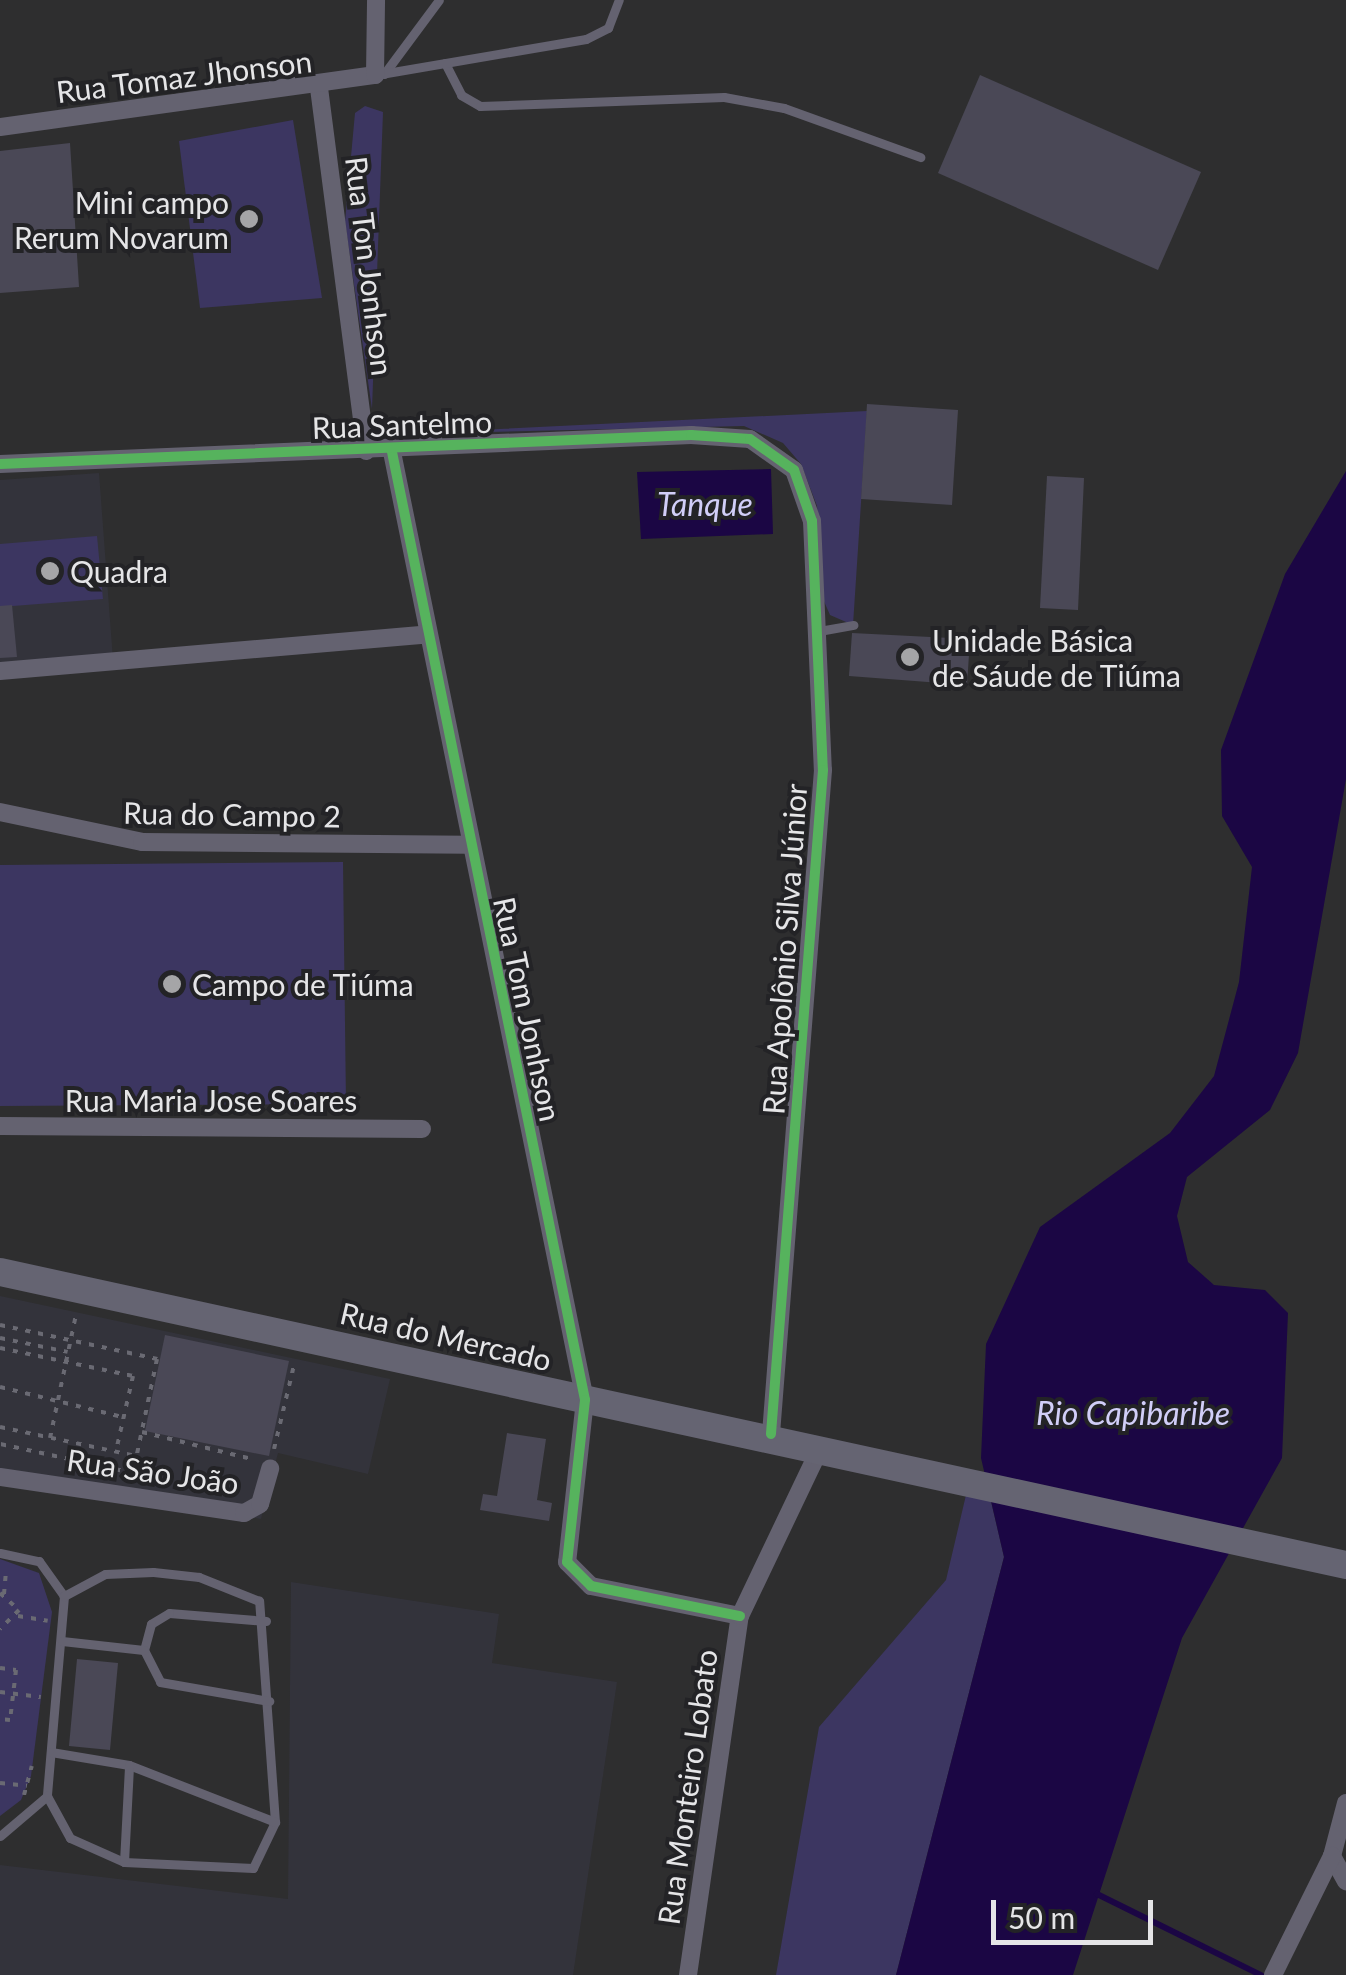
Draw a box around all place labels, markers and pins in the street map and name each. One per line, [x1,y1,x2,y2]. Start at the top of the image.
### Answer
place label: Mini campo Rerum Novarum [14,184,229,254]
marker: Mini campo Rerum Novarum [238,208,260,230]
place label: Quadra [70,553,168,589]
marker: Quadra [39,560,61,582]
place label: Unidade Básica de Sáude de Tiúma [932,622,1182,692]
marker: Unidade Básica de Sáude de Tiúma [897,644,923,670]
place label: Campo de Tiúma [192,966,415,1002]
marker: Campo de Tiúma [161,973,183,995]

